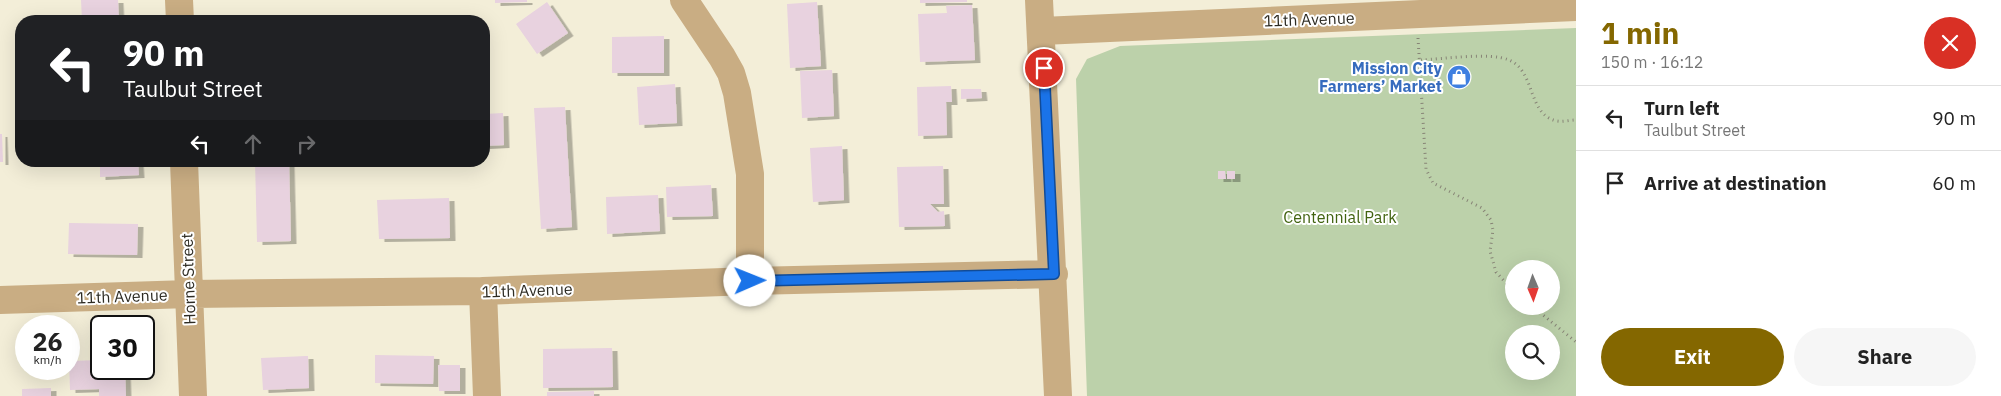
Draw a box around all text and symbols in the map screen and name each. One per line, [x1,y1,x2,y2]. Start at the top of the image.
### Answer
street label: 11th Avenue [1263,7,1355,31]
text: 1 min [1601,13,1679,52]
button: close [1924,17,1976,69]
text: 90 m [123,30,205,76]
icon: left [40,35,105,100]
pin [1023,47,1065,89]
text: 150 m · 16:12 [1601,52,1703,72]
icon: arrive [1030,54,1058,82]
place label: Mission City Farmers’ Market [1319,58,1442,96]
shop icon: Mission City Farmers’ Market [1446,64,1472,90]
text: Taulbut Street [123,74,263,103]
text: Turn left [1644,96,1720,120]
icon: left [1601,104,1629,132]
text: 90 m [1932,106,1976,130]
text: Taulbut Street [1644,120,1746,140]
icon: left [186,130,214,158]
icon: ahead [239,130,267,158]
icon: right [292,130,320,158]
icon: arrive [1601,169,1629,197]
text: Arrive at destination [1644,171,1827,195]
text: 60 m [1932,171,1976,195]
park label: Centennial Park [1283,207,1397,227]
street label: Horne Street [176,233,200,325]
position arrow [723,254,775,306]
north arrow [1505,260,1560,315]
map controls [1505,260,1560,380]
street label: 11th Avenue [481,278,573,302]
street label: 11th Avenue [76,284,168,308]
speed limit sign: 30 [90,315,155,380]
text: 26 [32,325,63,358]
button: search [1505,325,1560,380]
button: Exit [1601,328,1784,386]
button: Share [1794,328,1976,386]
text: km/h [33,352,62,367]

